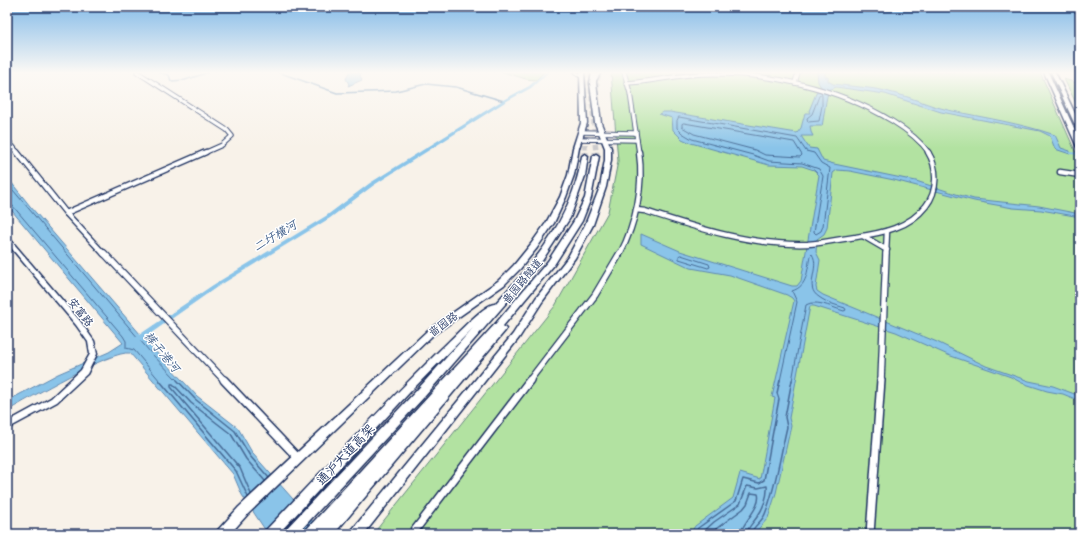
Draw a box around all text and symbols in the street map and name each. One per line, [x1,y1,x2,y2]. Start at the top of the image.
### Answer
water label: 二圩横河 [249,213,303,258]
street label: 啬园路隧道 [497,254,547,308]
street label: 安富路 [63,293,98,331]
street label: 啬园路 [424,307,462,342]
water label: 裤子港河 [138,326,187,379]
street label: 通沪大道高架 [310,418,380,491]

